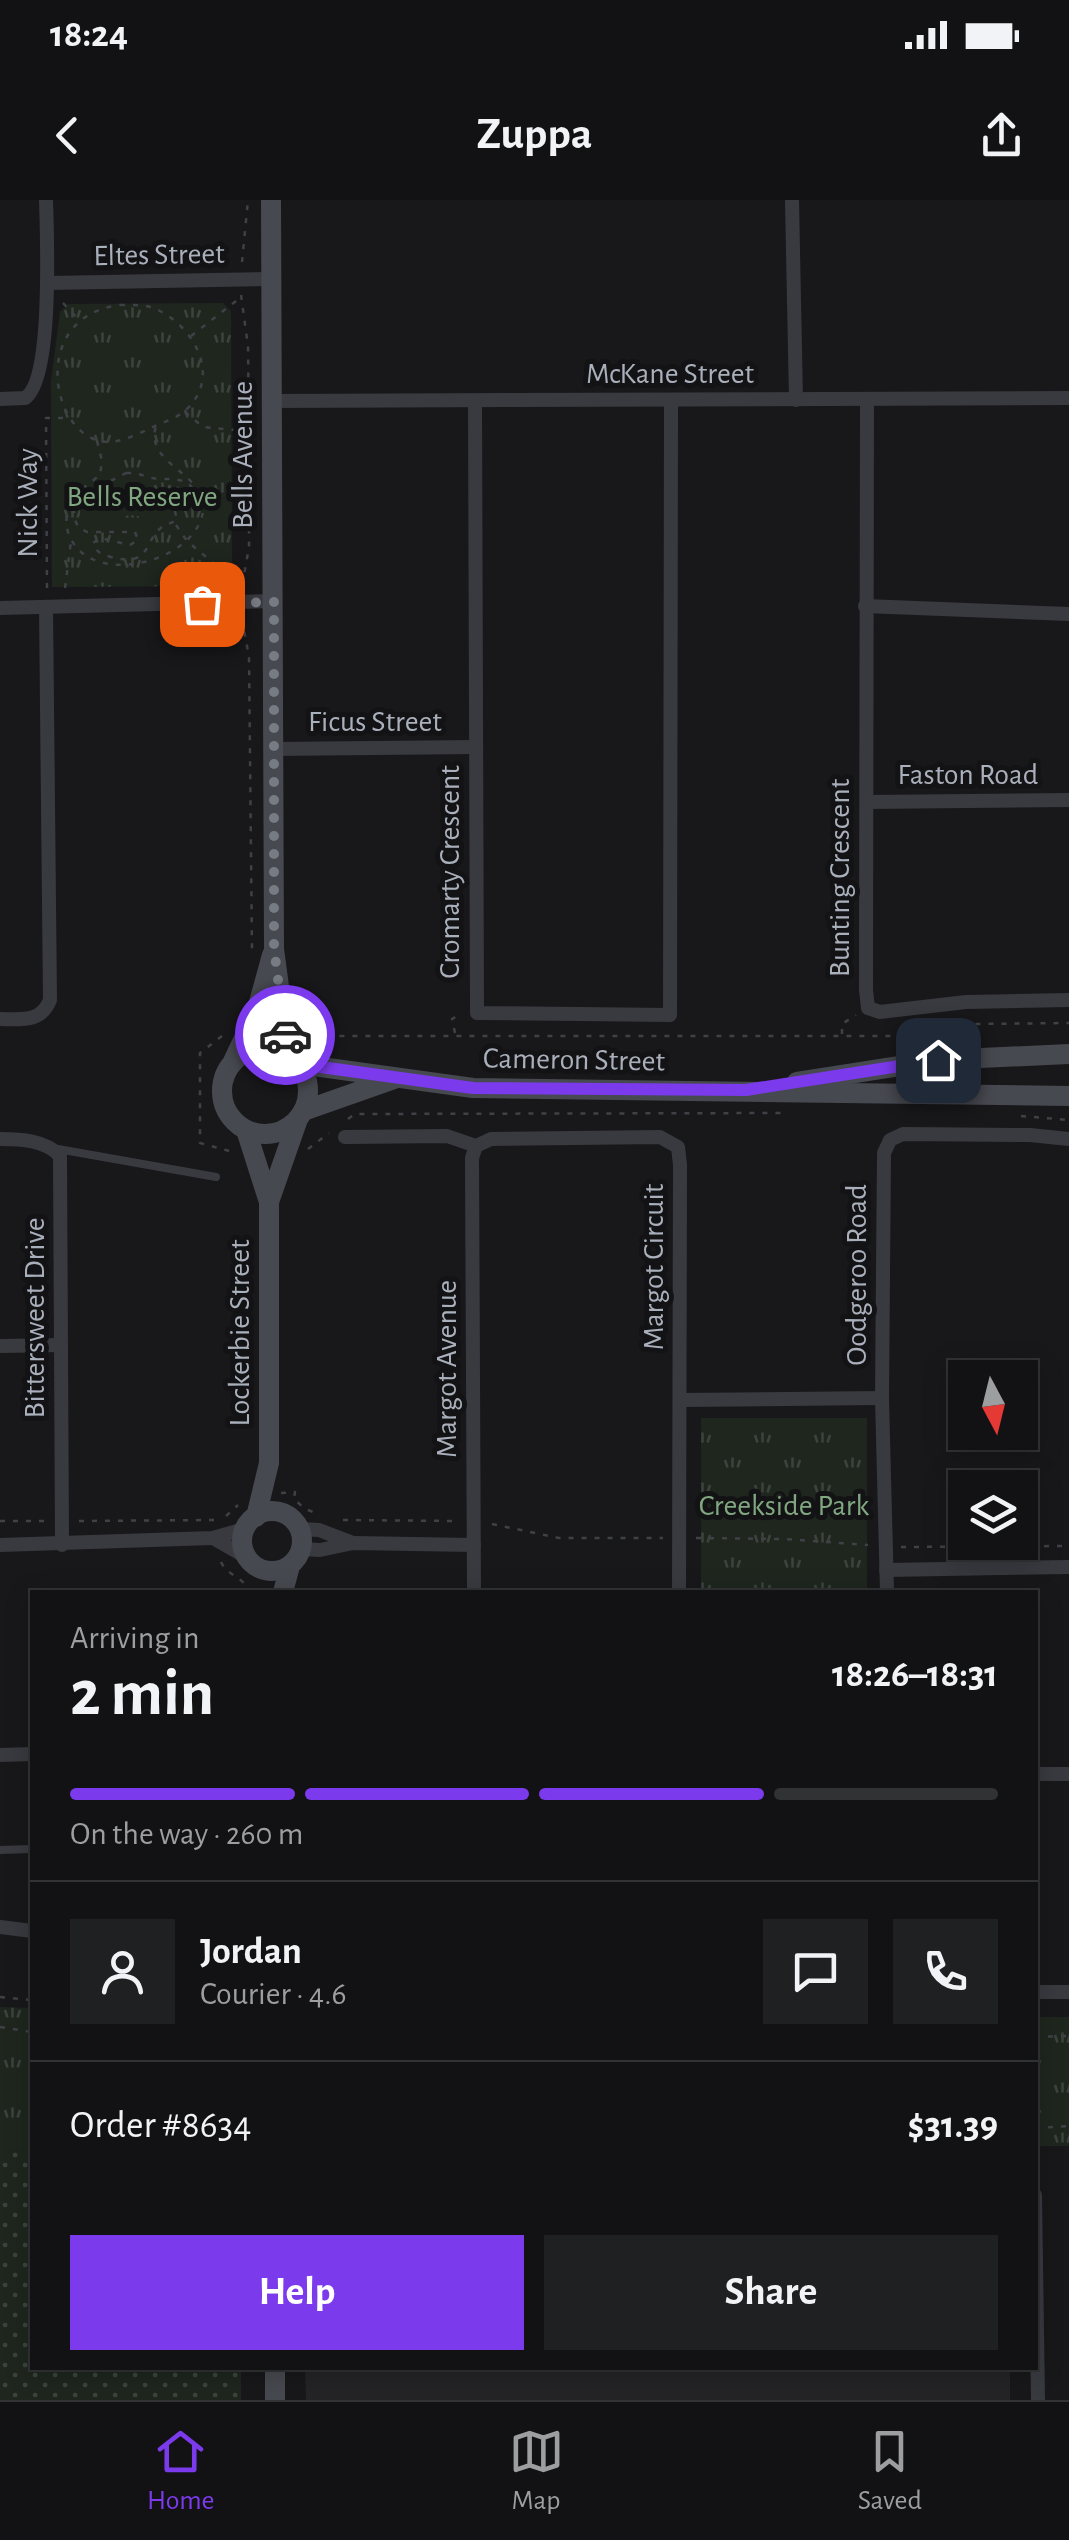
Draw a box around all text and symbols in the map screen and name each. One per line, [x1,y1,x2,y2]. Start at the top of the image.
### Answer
text: 18:24 [50,16,128,54]
icon: back [40,108,95,163]
icon: share [974,108,1029,163]
text: Zuppa [477,112,592,157]
street label: Eltes Street [93,239,225,271]
street label: McKane Street [586,359,755,389]
street label: Bells Avenue [228,381,258,529]
street label: Nick Way [13,448,43,558]
park label: Bells Reserve [67,482,218,512]
pin [160,562,245,647]
icon: bag [175,577,230,632]
street label: Ficus Street [308,707,442,737]
street label: Faston Road [898,760,1038,790]
street label: Cromarty Crescent [435,765,465,979]
street label: Bunting Crescent [825,778,855,977]
courier [235,985,335,1085]
icon: car [258,1008,313,1063]
pin [896,1018,981,1103]
icon: home [911,1033,966,1088]
street label: Cameron Street [483,1043,666,1077]
street label: Margot Circuit [639,1183,669,1350]
street label: Oodgeroo Road [842,1184,872,1366]
street label: Bittersweet Drive [20,1217,50,1419]
street label: Lockerbie Street [225,1239,255,1427]
street label: Margot Avenue [432,1280,462,1458]
north arrow [948,1360,1038,1450]
map controls [948,1360,1038,1560]
button: layers [948,1470,1038,1560]
park label: Creekside Park [699,1491,870,1521]
text: Arriving in [70,1622,199,1654]
text: 18:26–18:31 [832,1656,998,1694]
text: 2 min [70,1662,214,1727]
text: On the way · 260 m [70,1818,303,1850]
button: person [70,1919,175,2024]
button: chat [763,1919,868,2024]
button: phone [893,1919,998,2024]
text: Jordan [200,1933,302,1971]
text: Courier · 4.6 [200,1978,347,2010]
text: Order #8634 [70,2107,252,2145]
text: $31.39 [907,2107,998,2145]
button: Help [70,2235,524,2350]
button: Share [544,2235,998,2350]
tab: Home [147,2424,214,2518]
tab: Map [509,2424,564,2518]
tab: Saved [858,2424,922,2518]

